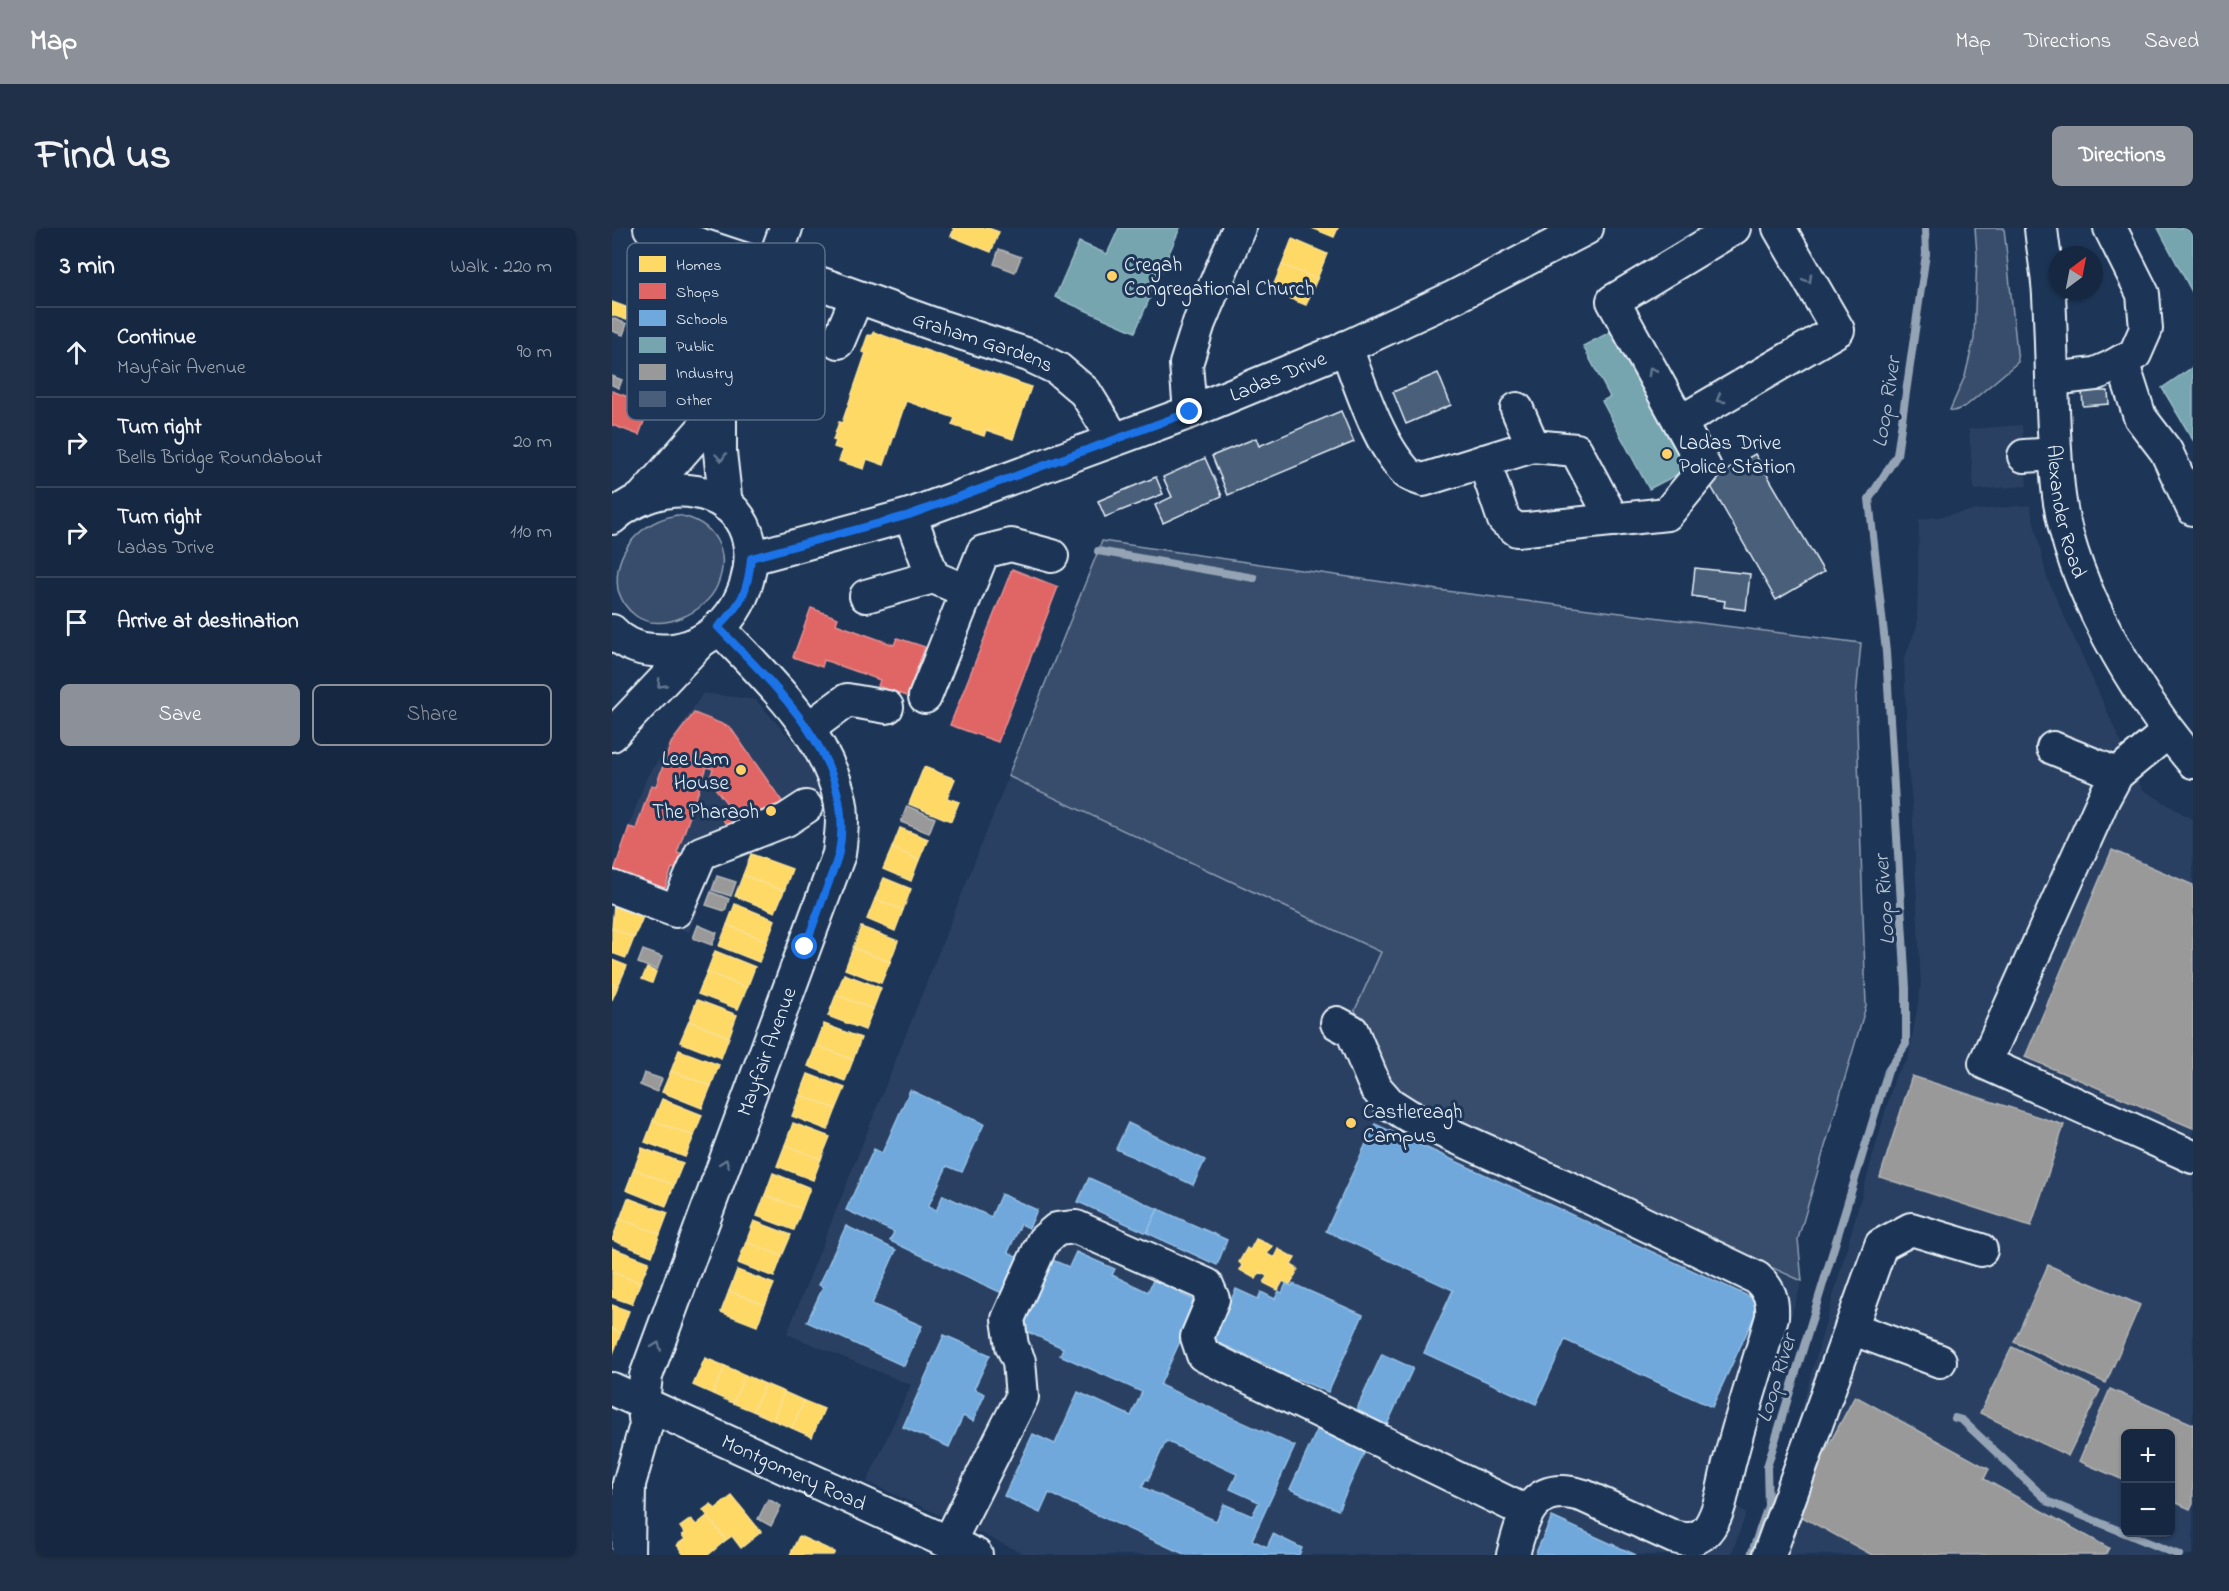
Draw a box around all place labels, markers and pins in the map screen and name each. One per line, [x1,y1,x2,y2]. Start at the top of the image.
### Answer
place label: Cregah Congregational Church [1124,251,1314,307]
marker: Cregah Congregational Church [1105,269,1119,283]
place label: Ladas Drive Police Station [1679,429,1795,483]
marker: Ladas Drive Police Station [1660,447,1674,461]
place label: Lee Lam House [662,745,730,799]
marker: Lee Lam House [734,763,748,777]
place label: The Pharaoh [652,798,759,828]
marker: The Pharaoh [764,804,778,818]
place label: Castlereagh Campus [1363,1098,1462,1152]
marker: Castlereagh Campus [1344,1116,1358,1130]

